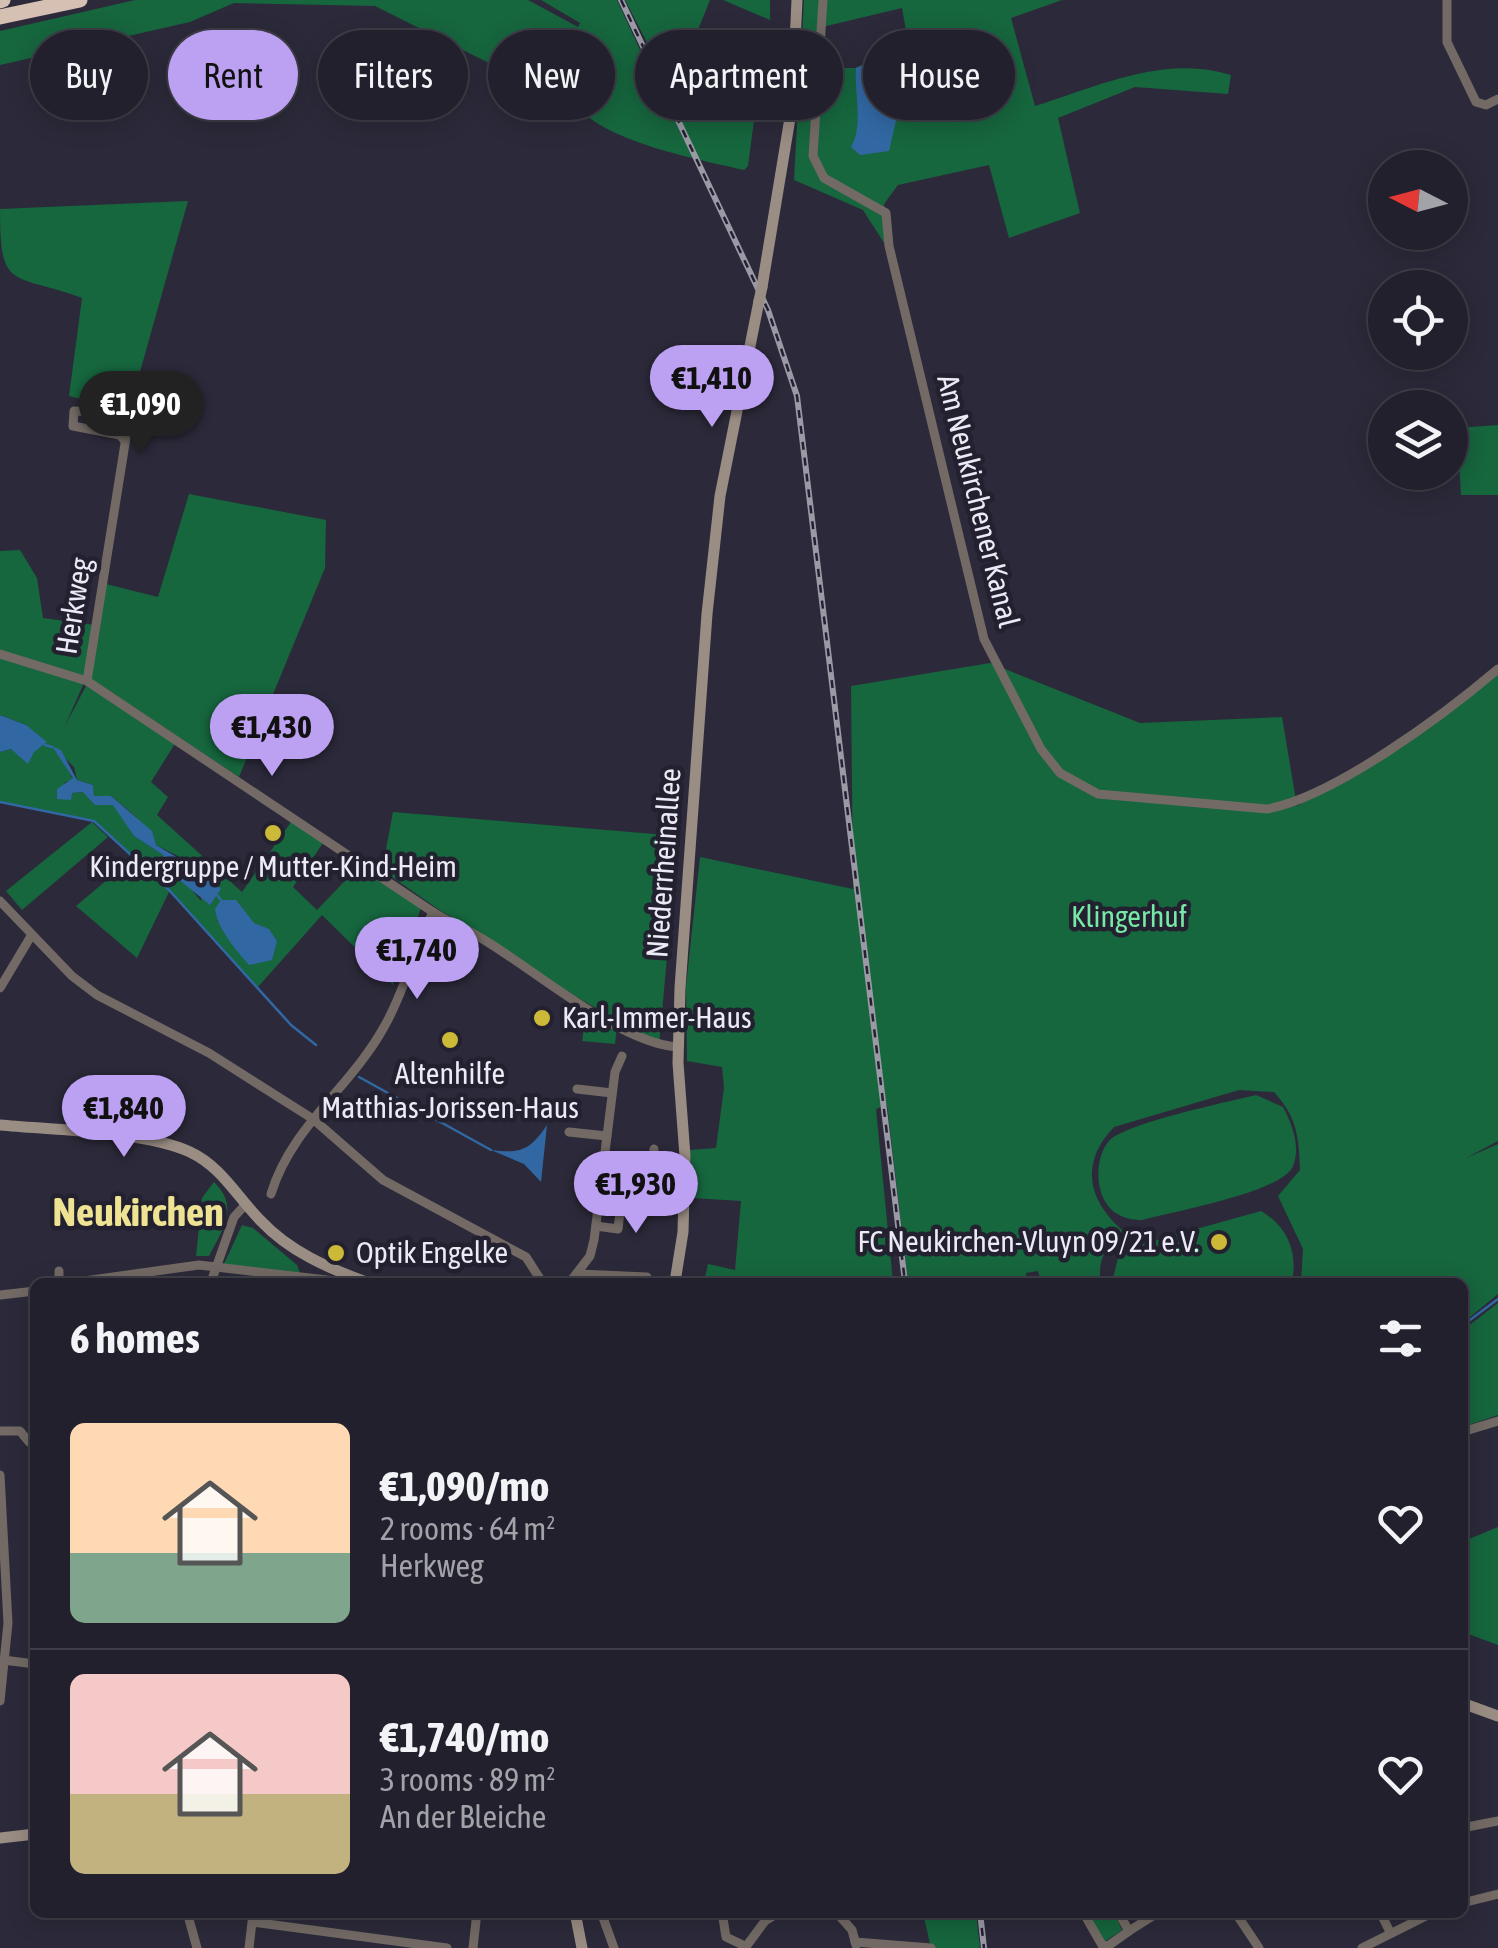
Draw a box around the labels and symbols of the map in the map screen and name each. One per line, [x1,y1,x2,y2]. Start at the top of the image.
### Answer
north arrow [1368,150,1468,250]
pin: €1,410 [631,345,793,430]
pin: €1,090 [60,371,222,456]
street label: Am Neukirchener Kanal [931,371,1027,631]
street label: Herkweg [49,555,97,657]
pin: €1,430 [191,694,353,779]
street label: Niederrheinallee [639,767,687,959]
marker: Kindergruppe / Mutter-Kind-Heim [262,822,284,844]
place label: Kindergruppe / Mutter-Kind-Heim [89,849,457,883]
park label: Klingerhuf [1071,899,1187,933]
pin: €1,740 [336,917,498,1002]
place label: Karl-Immer-Haus [562,1000,752,1034]
marker: Karl-Immer-Haus [531,1007,553,1029]
marker: Altenhilfe Matthias-Jorissen-Haus [439,1029,461,1051]
place label: Altenhilfe Matthias-Jorissen-Haus [321,1056,579,1124]
pin: €1,840 [43,1075,205,1160]
pin: €1,930 [555,1151,717,1236]
district label: Neukirchen [52,1189,224,1234]
place label: FC Neukirchen-Vluyn 09/21 e.V. [858,1224,1199,1258]
marker: FC Neukirchen-Vluyn 09/21 e.V. [1208,1231,1230,1253]
place label: Optik Engelke [356,1235,508,1269]
marker: Optik Engelke [325,1242,347,1264]

